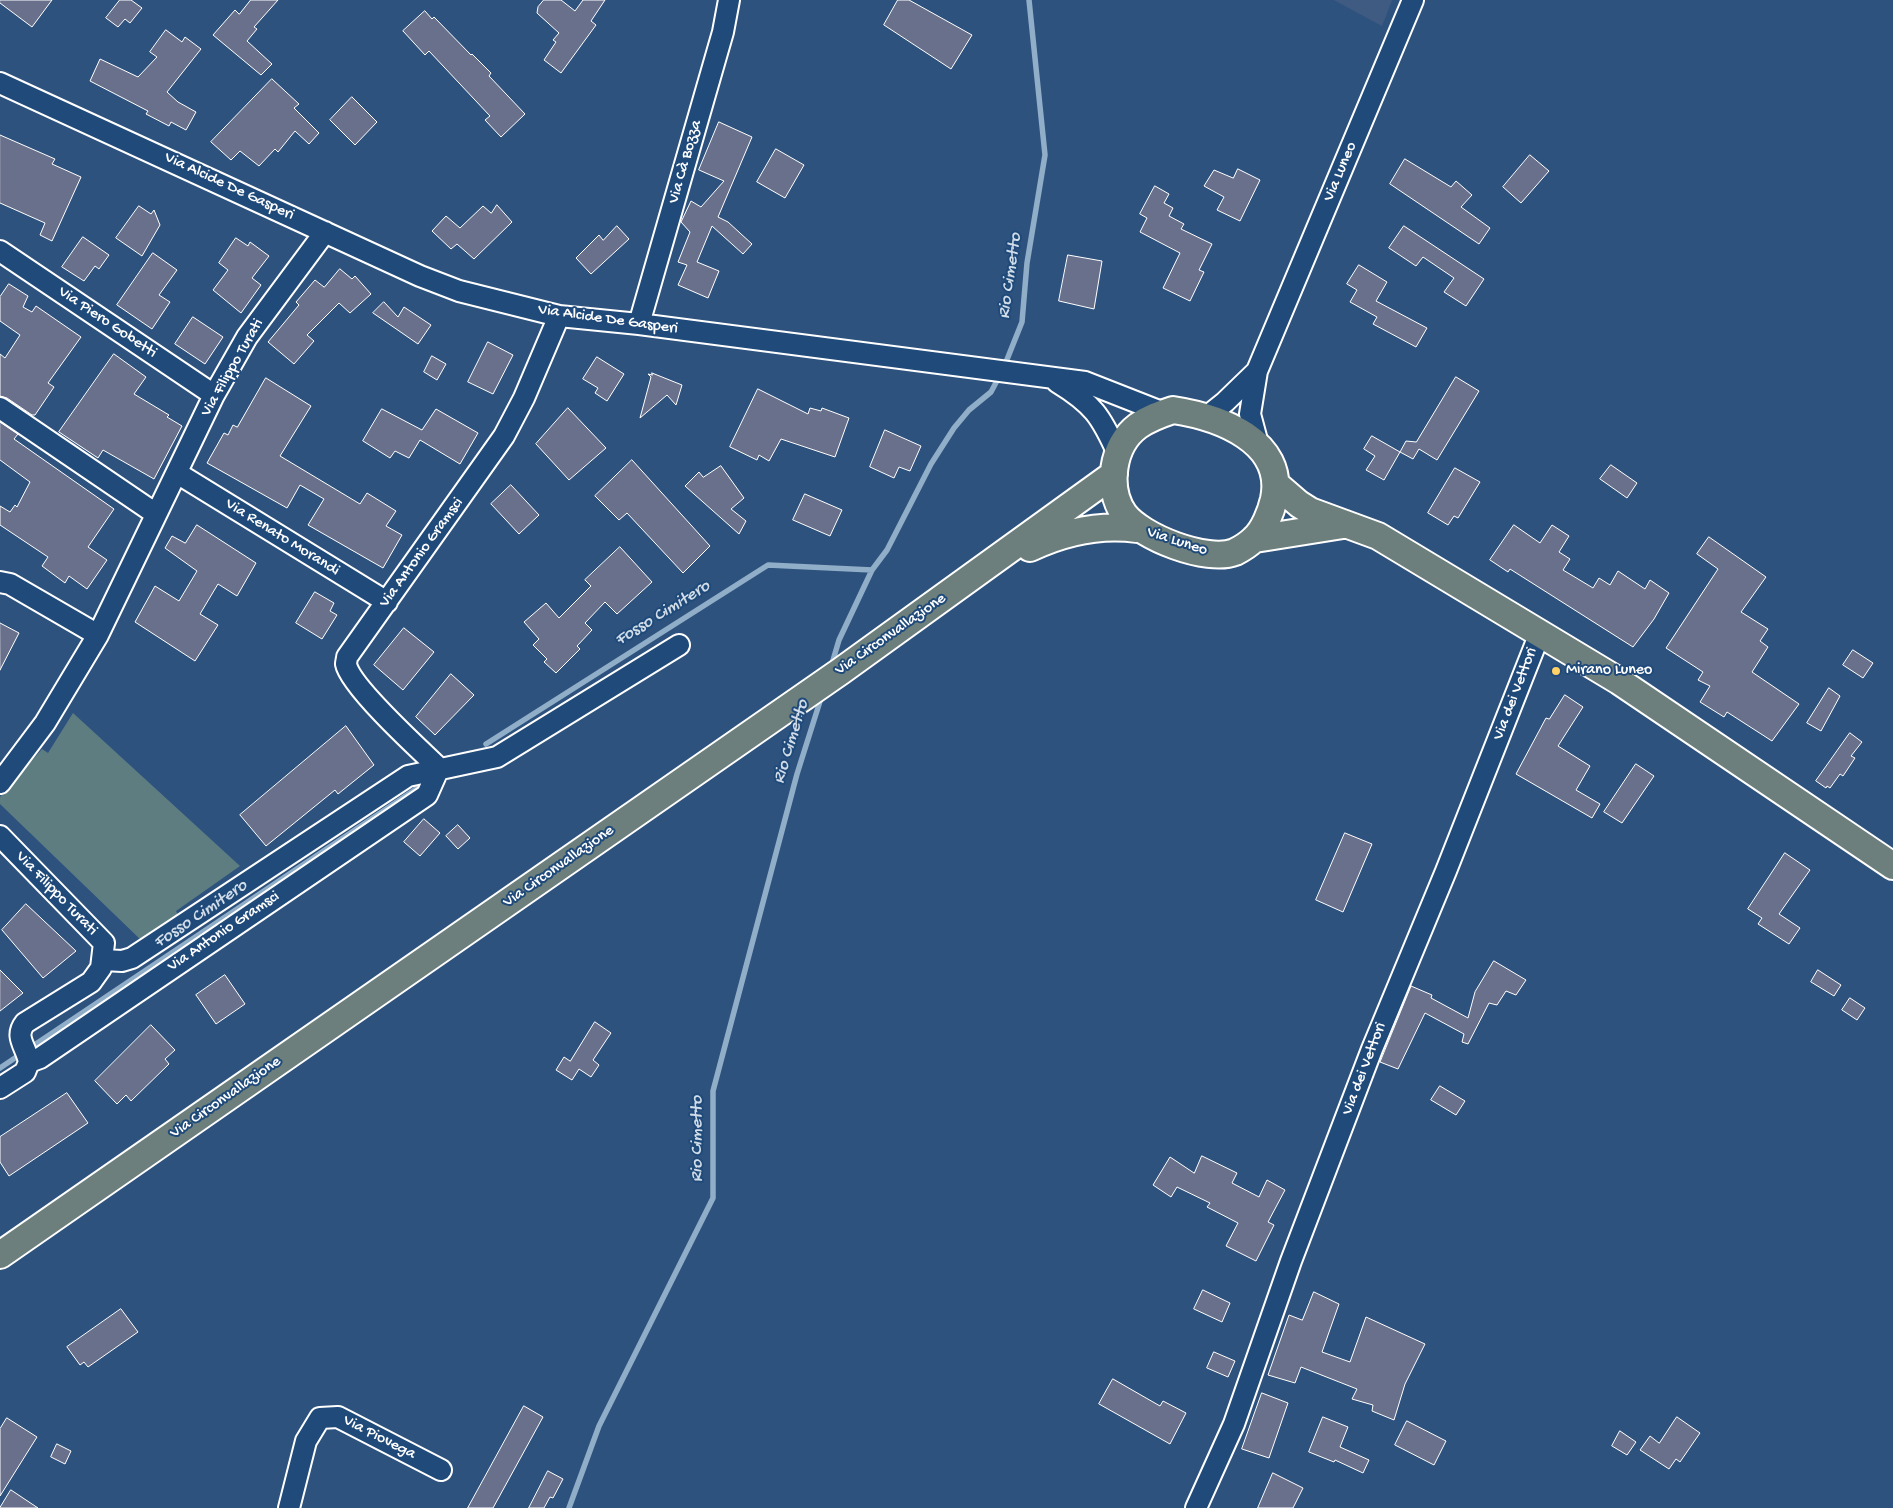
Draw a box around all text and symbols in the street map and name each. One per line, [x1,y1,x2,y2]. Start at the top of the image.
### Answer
street label: Via Cà Bozza [665,118,707,206]
street label: Via Luneo [1320,139,1362,205]
street label: Via Alcide De Gasperi [161,149,297,225]
water label: Rio Cimetto [994,232,1028,320]
street label: Via Piero Gobetti [54,283,160,363]
street label: Via Alcide De Gasperi [537,301,679,339]
street label: Via Filippo Turati [197,316,269,420]
street label: Via Antonio Gramsci [376,494,468,612]
street label: Via Renato Morandi [221,495,343,581]
street label: Via Luneo [1144,523,1210,561]
water label: Fosso Cimitero [611,576,715,652]
street label: Via Circonvallazione [832,590,950,680]
street label: Via dei Vettori [1490,645,1542,743]
place label: Mirano Luneo [1566,661,1652,681]
marker: Mirano Luneo [1550,665,1562,677]
water label: Rio Cimetto [769,697,815,787]
street label: Via Circonvallazione [500,822,618,912]
street label: Via Filippo Turati [11,848,101,940]
water label: Fosso Cimitero [150,876,252,954]
street label: Via Antonio Gramsci [164,887,284,977]
street label: Via dei Vettori [1339,1020,1391,1118]
street label: Via Circonvallazione [167,1053,285,1143]
water label: Rio Cimetto [687,1096,709,1182]
street label: Via Piovega [339,1412,419,1464]

